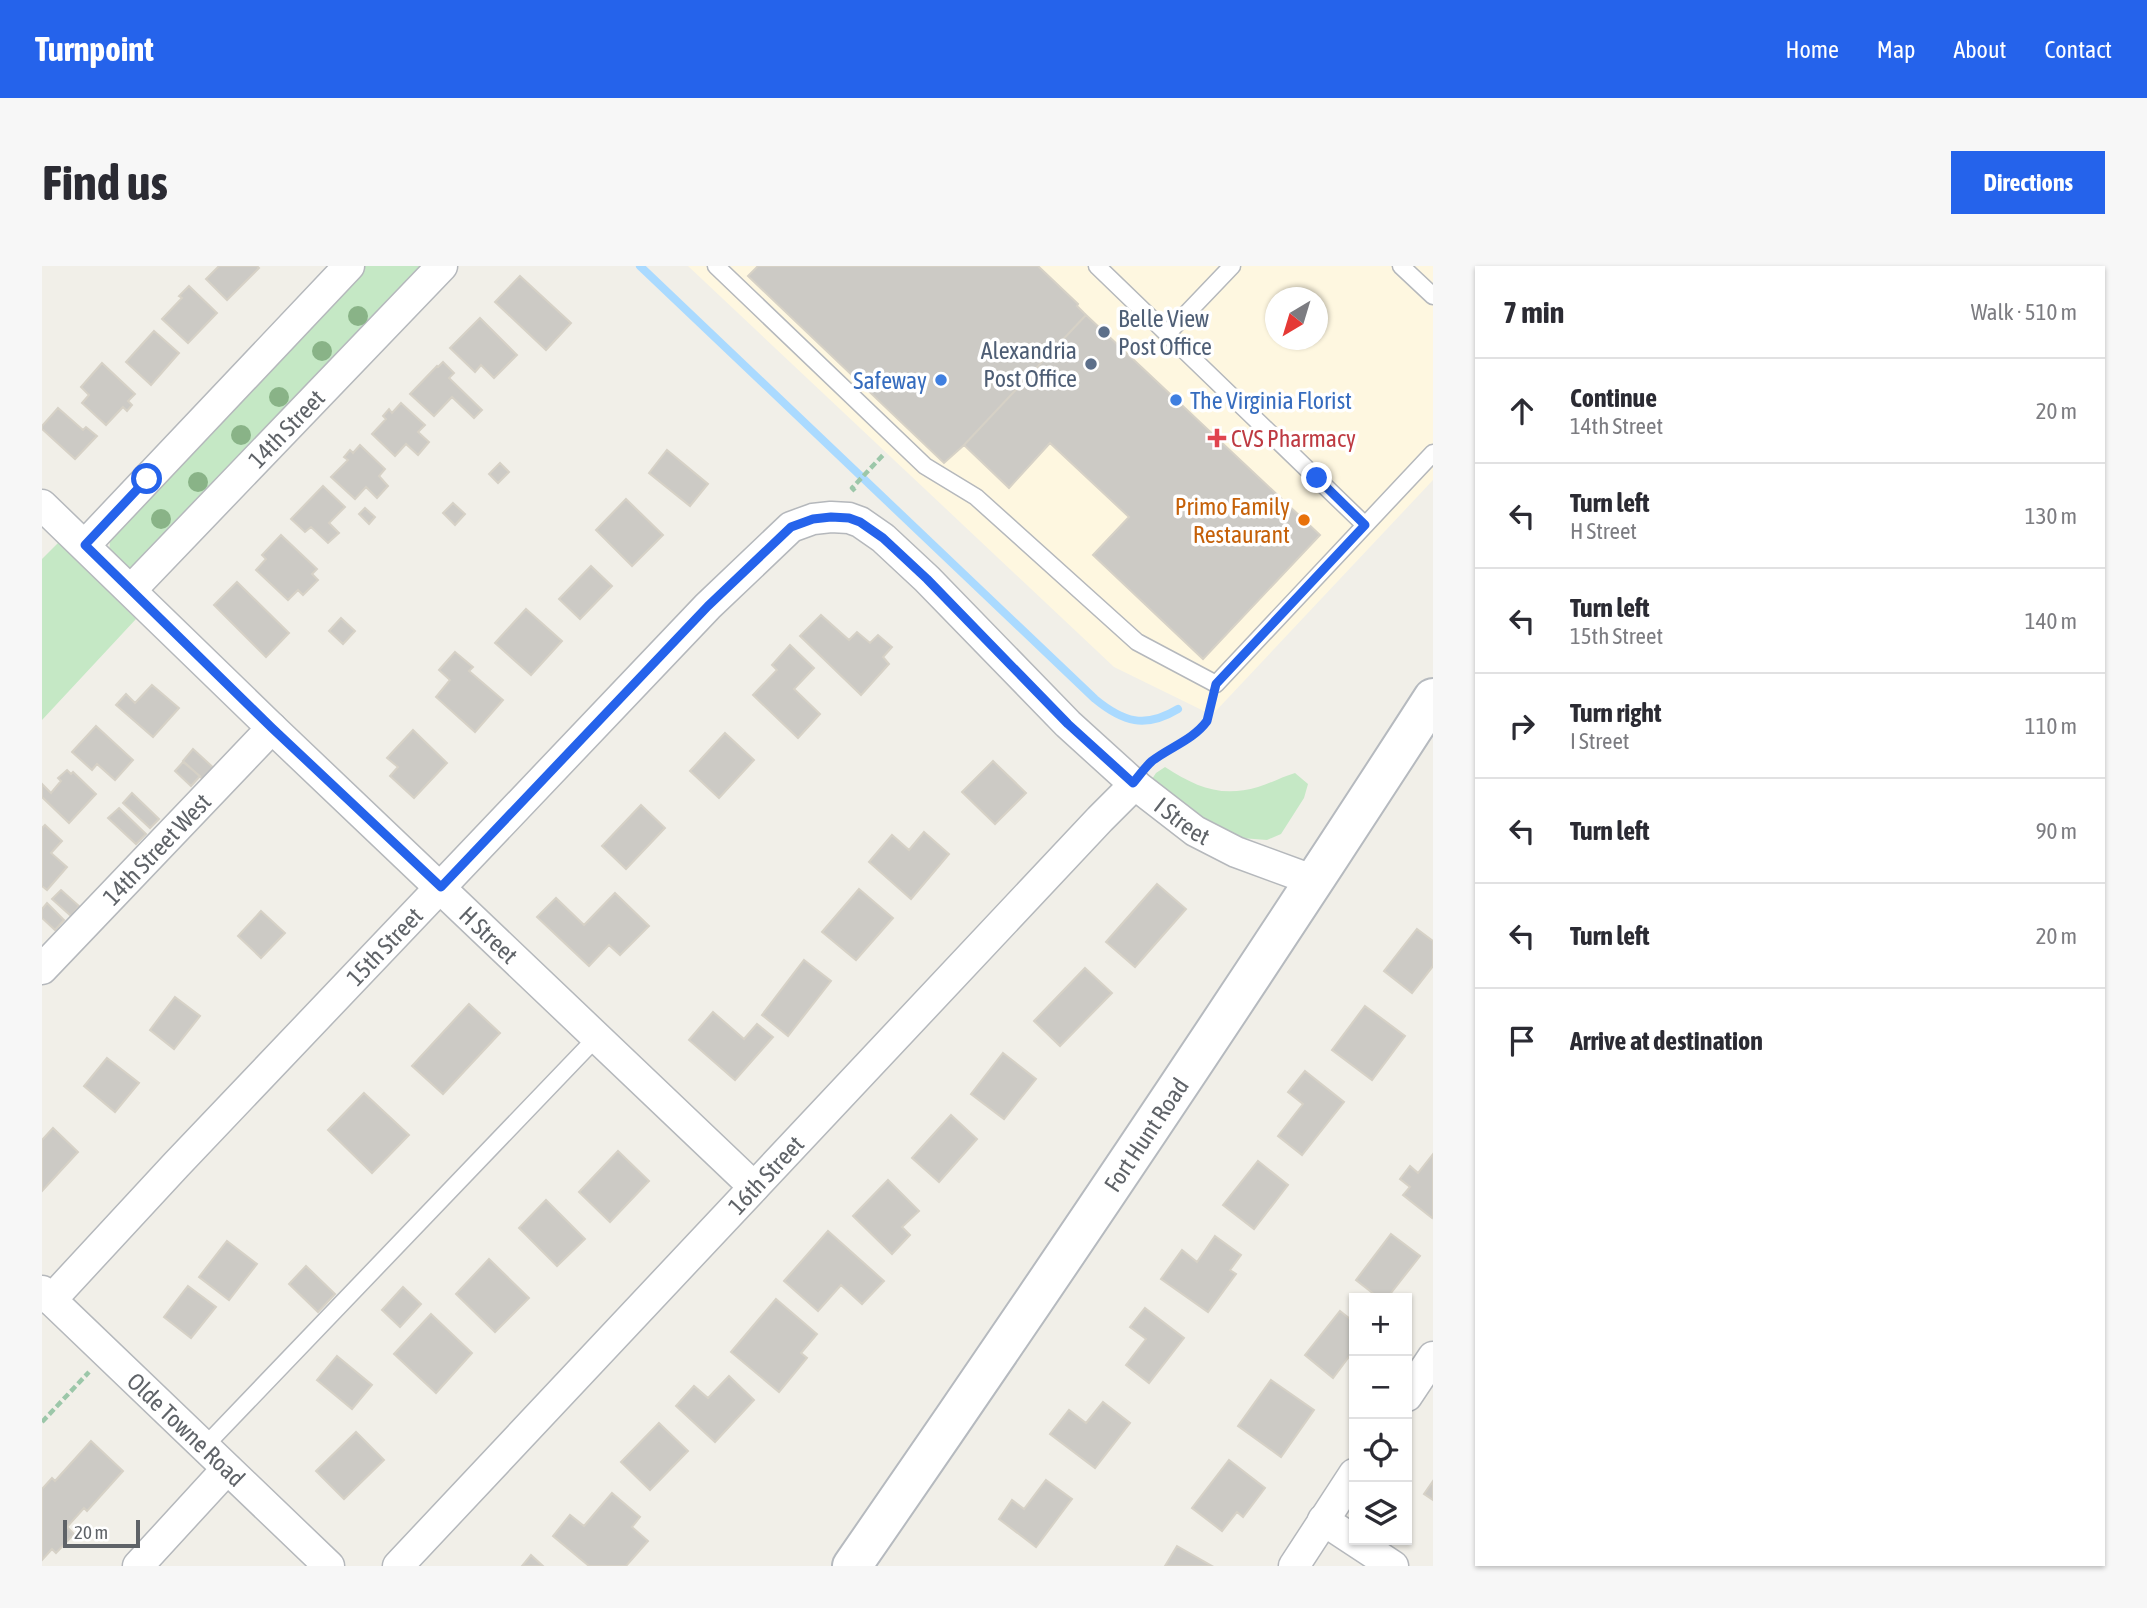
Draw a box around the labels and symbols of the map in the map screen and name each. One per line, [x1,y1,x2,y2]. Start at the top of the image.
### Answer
north arrow [1265,287,1328,350]
place label: Belle View Post Office [1118,305,1212,360]
marker: Belle View Post Office [1096,324,1112,340]
place label: Alexandria Post Office [981,337,1077,392]
marker: Alexandria Post Office [1083,356,1099,372]
place label: Safeway [853,367,927,394]
marker: Safeway [933,372,949,388]
street label: 14th Street [243,384,330,473]
place label: The Virginia Florist [1190,387,1352,414]
marker: The Virginia Florist [1168,392,1184,408]
place label: CVS Pharmacy [1231,425,1356,452]
marker: CVS Pharmacy [1209,430,1225,446]
route end [1301,462,1332,493]
route start [131,463,162,494]
place label: Primo Family Restaurant [1175,493,1290,548]
marker: Primo Family Restaurant [1296,512,1312,528]
street label: 14th Street West [97,788,216,910]
street label: I Street [1149,791,1215,850]
street label: H Street [454,901,524,969]
street label: 15th Street [341,902,428,991]
street label: Fort Hunt Road [1098,1073,1193,1196]
street label: 16th Street [723,1130,809,1219]
street label: Olde Towne Road [122,1367,251,1492]
scale bar [63,1517,140,1549]

